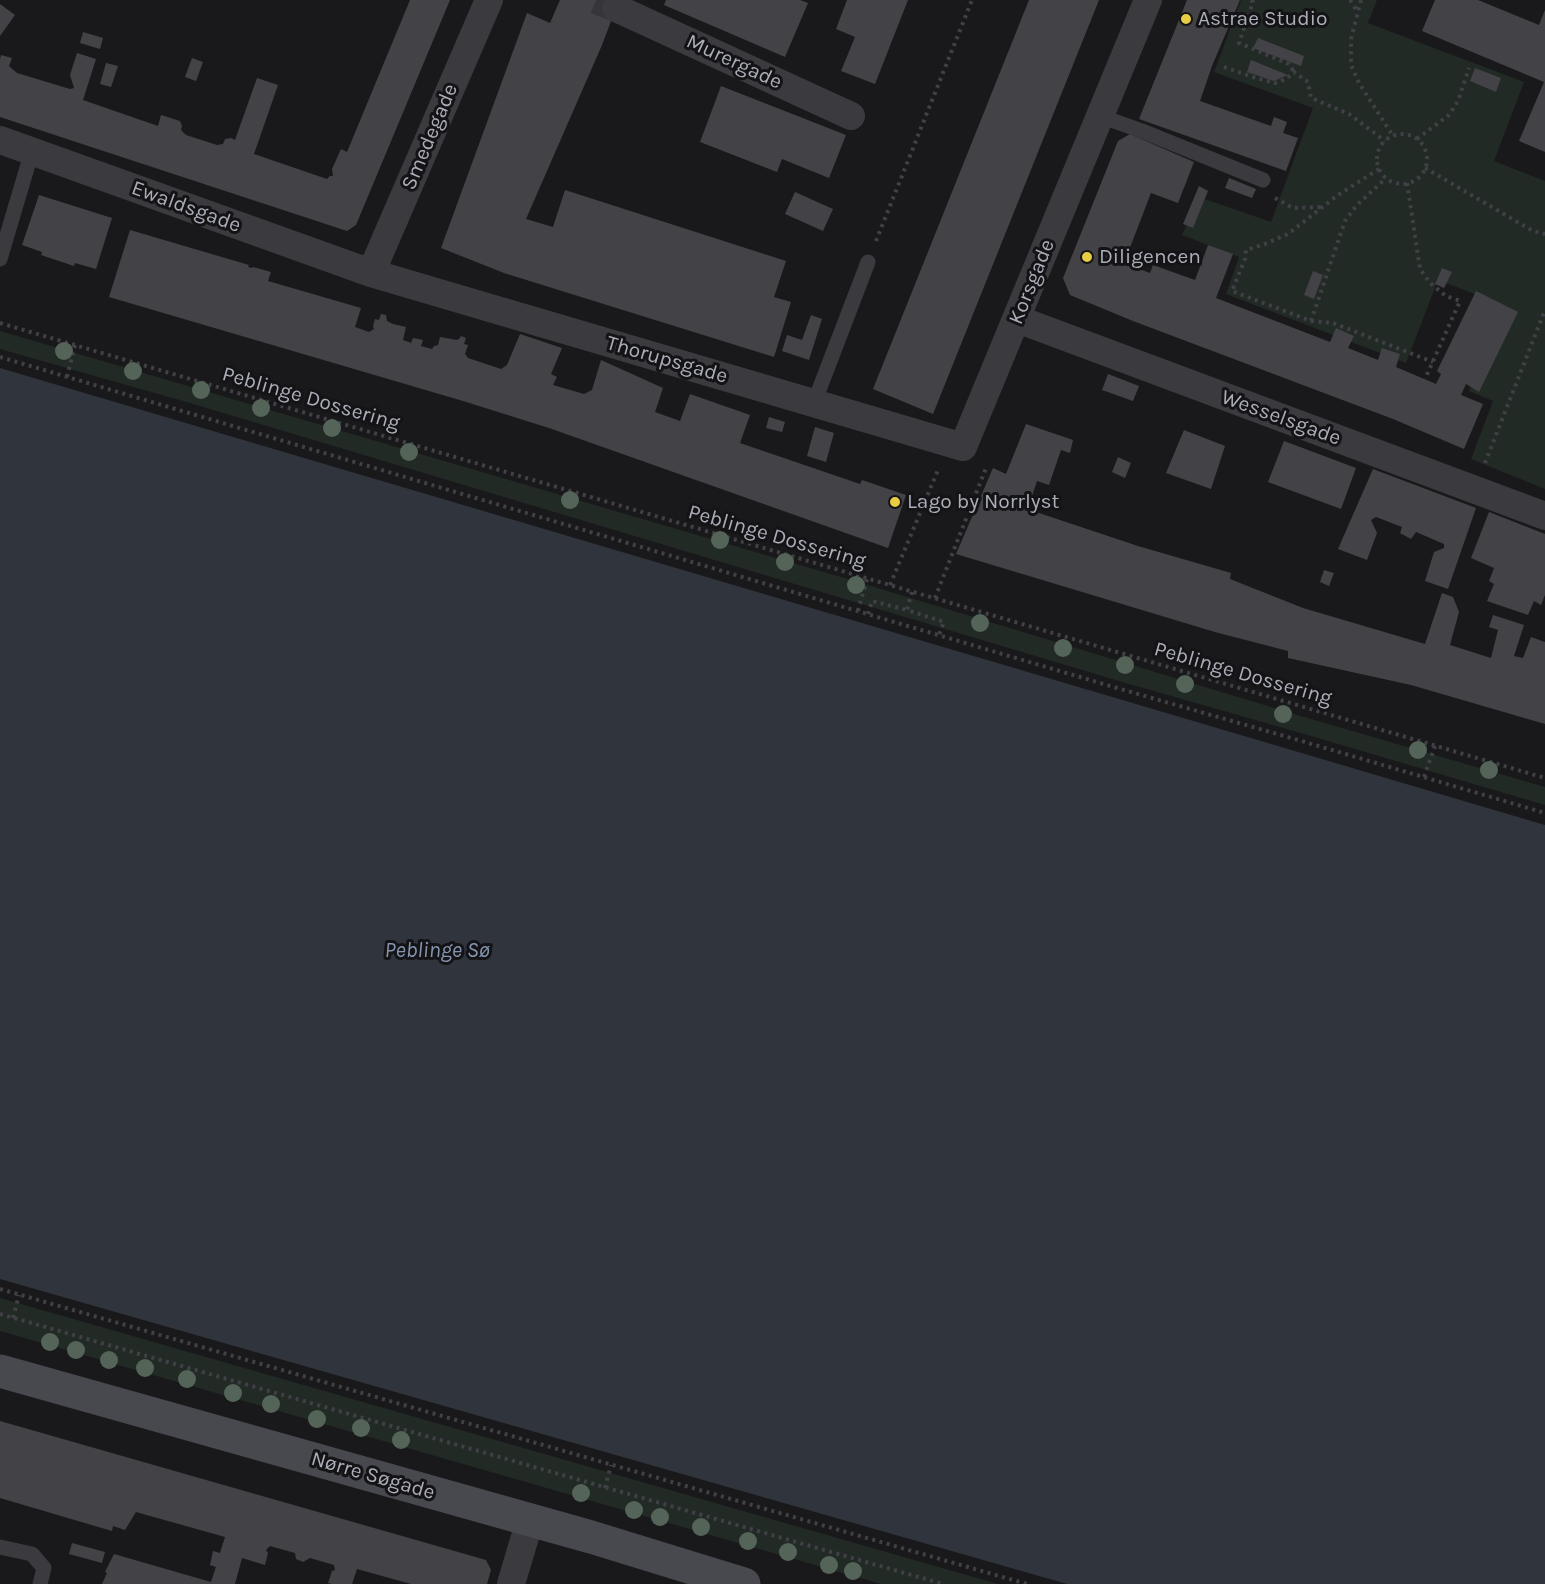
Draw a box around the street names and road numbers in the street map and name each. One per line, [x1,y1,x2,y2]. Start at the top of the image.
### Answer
street label: Murergade [682,29,786,95]
street label: Smedegade [396,80,464,194]
street label: Ewaldsgade [128,176,244,238]
street label: Korsgade [1004,236,1060,328]
street label: Thorupsgade [603,331,731,389]
street label: Peblinge Dossering [219,362,403,436]
street label: Wesselsgade [1218,385,1344,451]
street label: Peblinge Dossering [685,500,869,574]
street label: Peblinge Dossering [1151,637,1335,711]
street label: Nørre Søgade [308,1446,438,1506]

